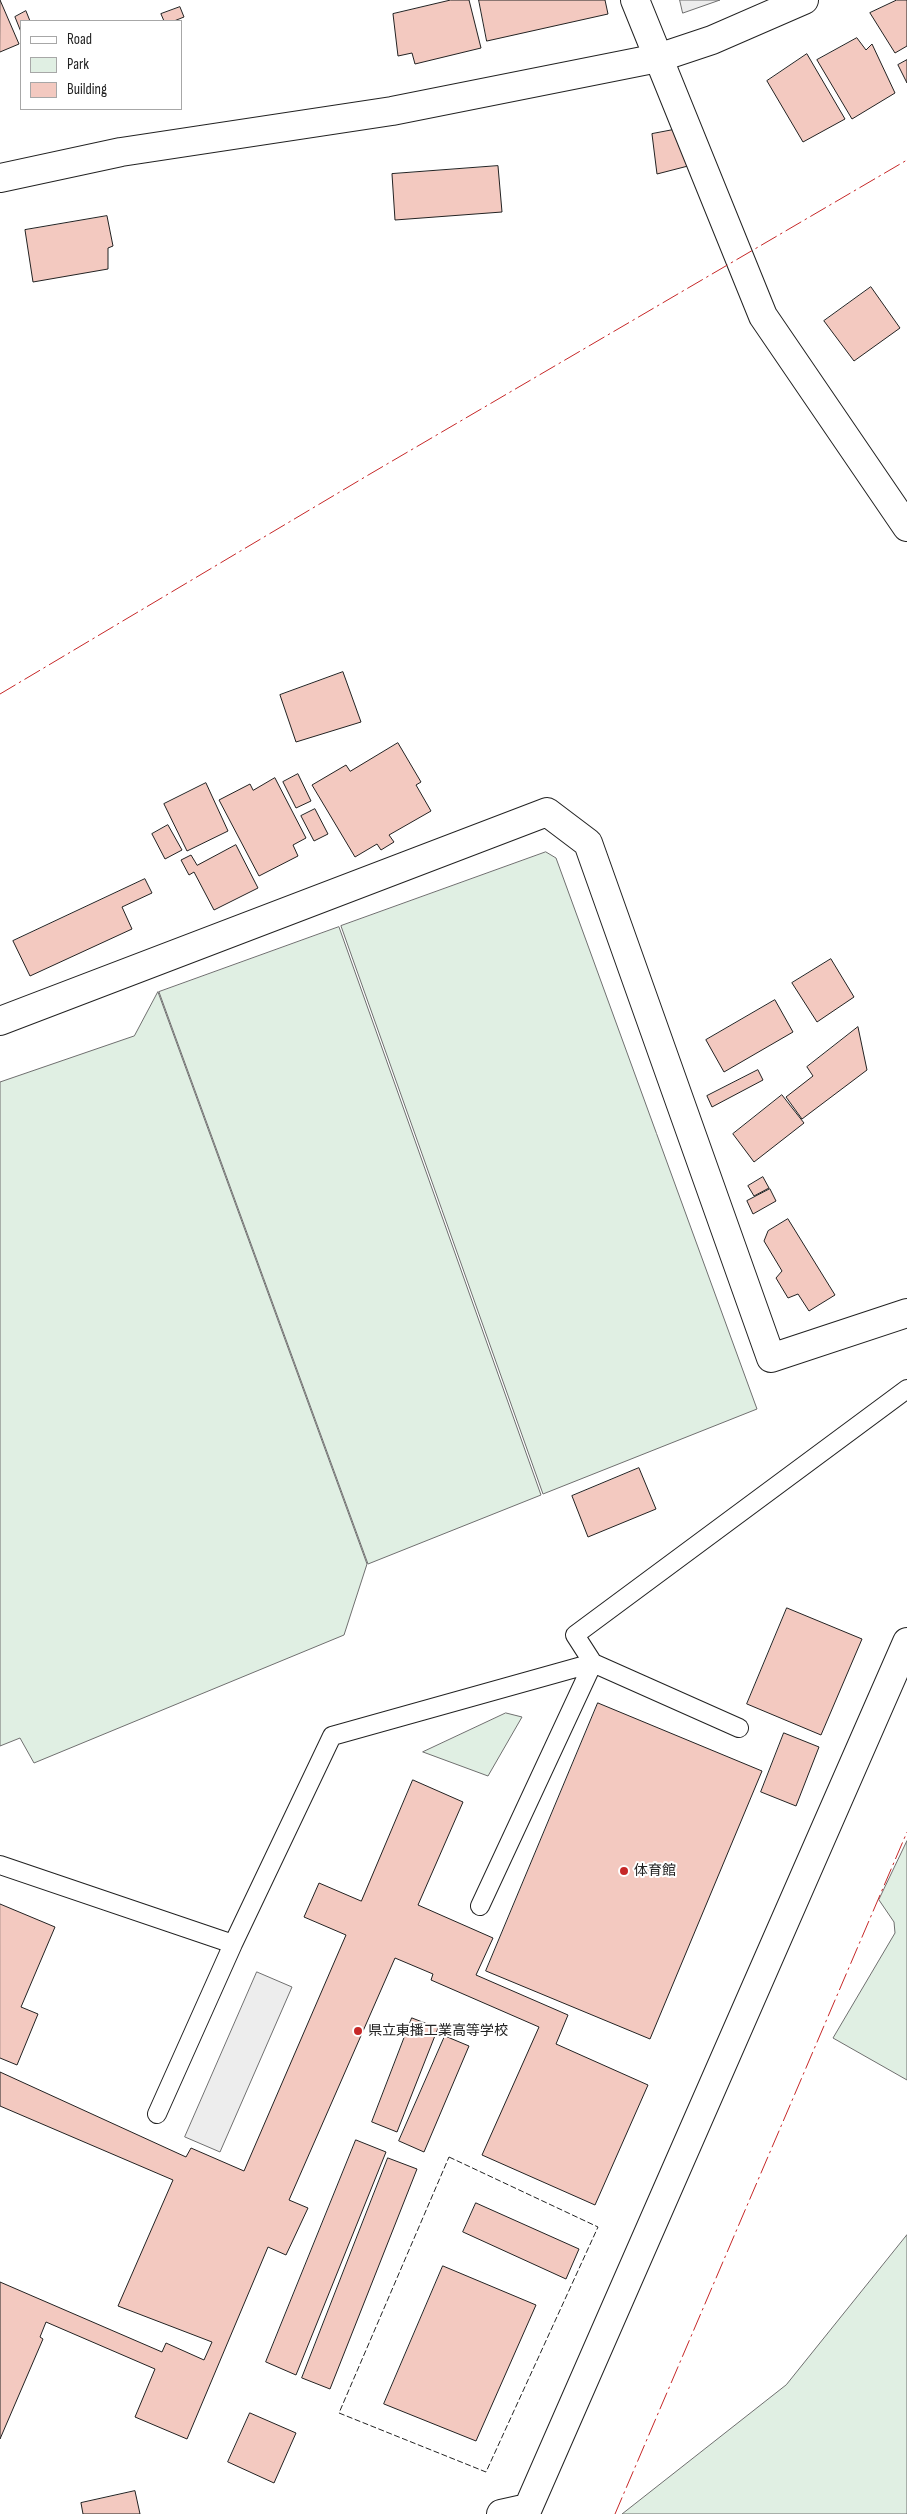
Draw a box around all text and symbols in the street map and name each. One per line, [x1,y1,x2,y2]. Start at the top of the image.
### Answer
legend [20,20,182,110]
text: Road [67,30,92,49]
text: Park [67,55,89,74]
text: Building [67,80,107,99]
place label: 体育館 [634,1863,676,1879]
marker: 体育館 [618,1865,630,1877]
place label: 県立東播工業高等学校 [368,2023,508,2039]
marker: 県立東播工業高等学校 [352,2025,364,2037]

